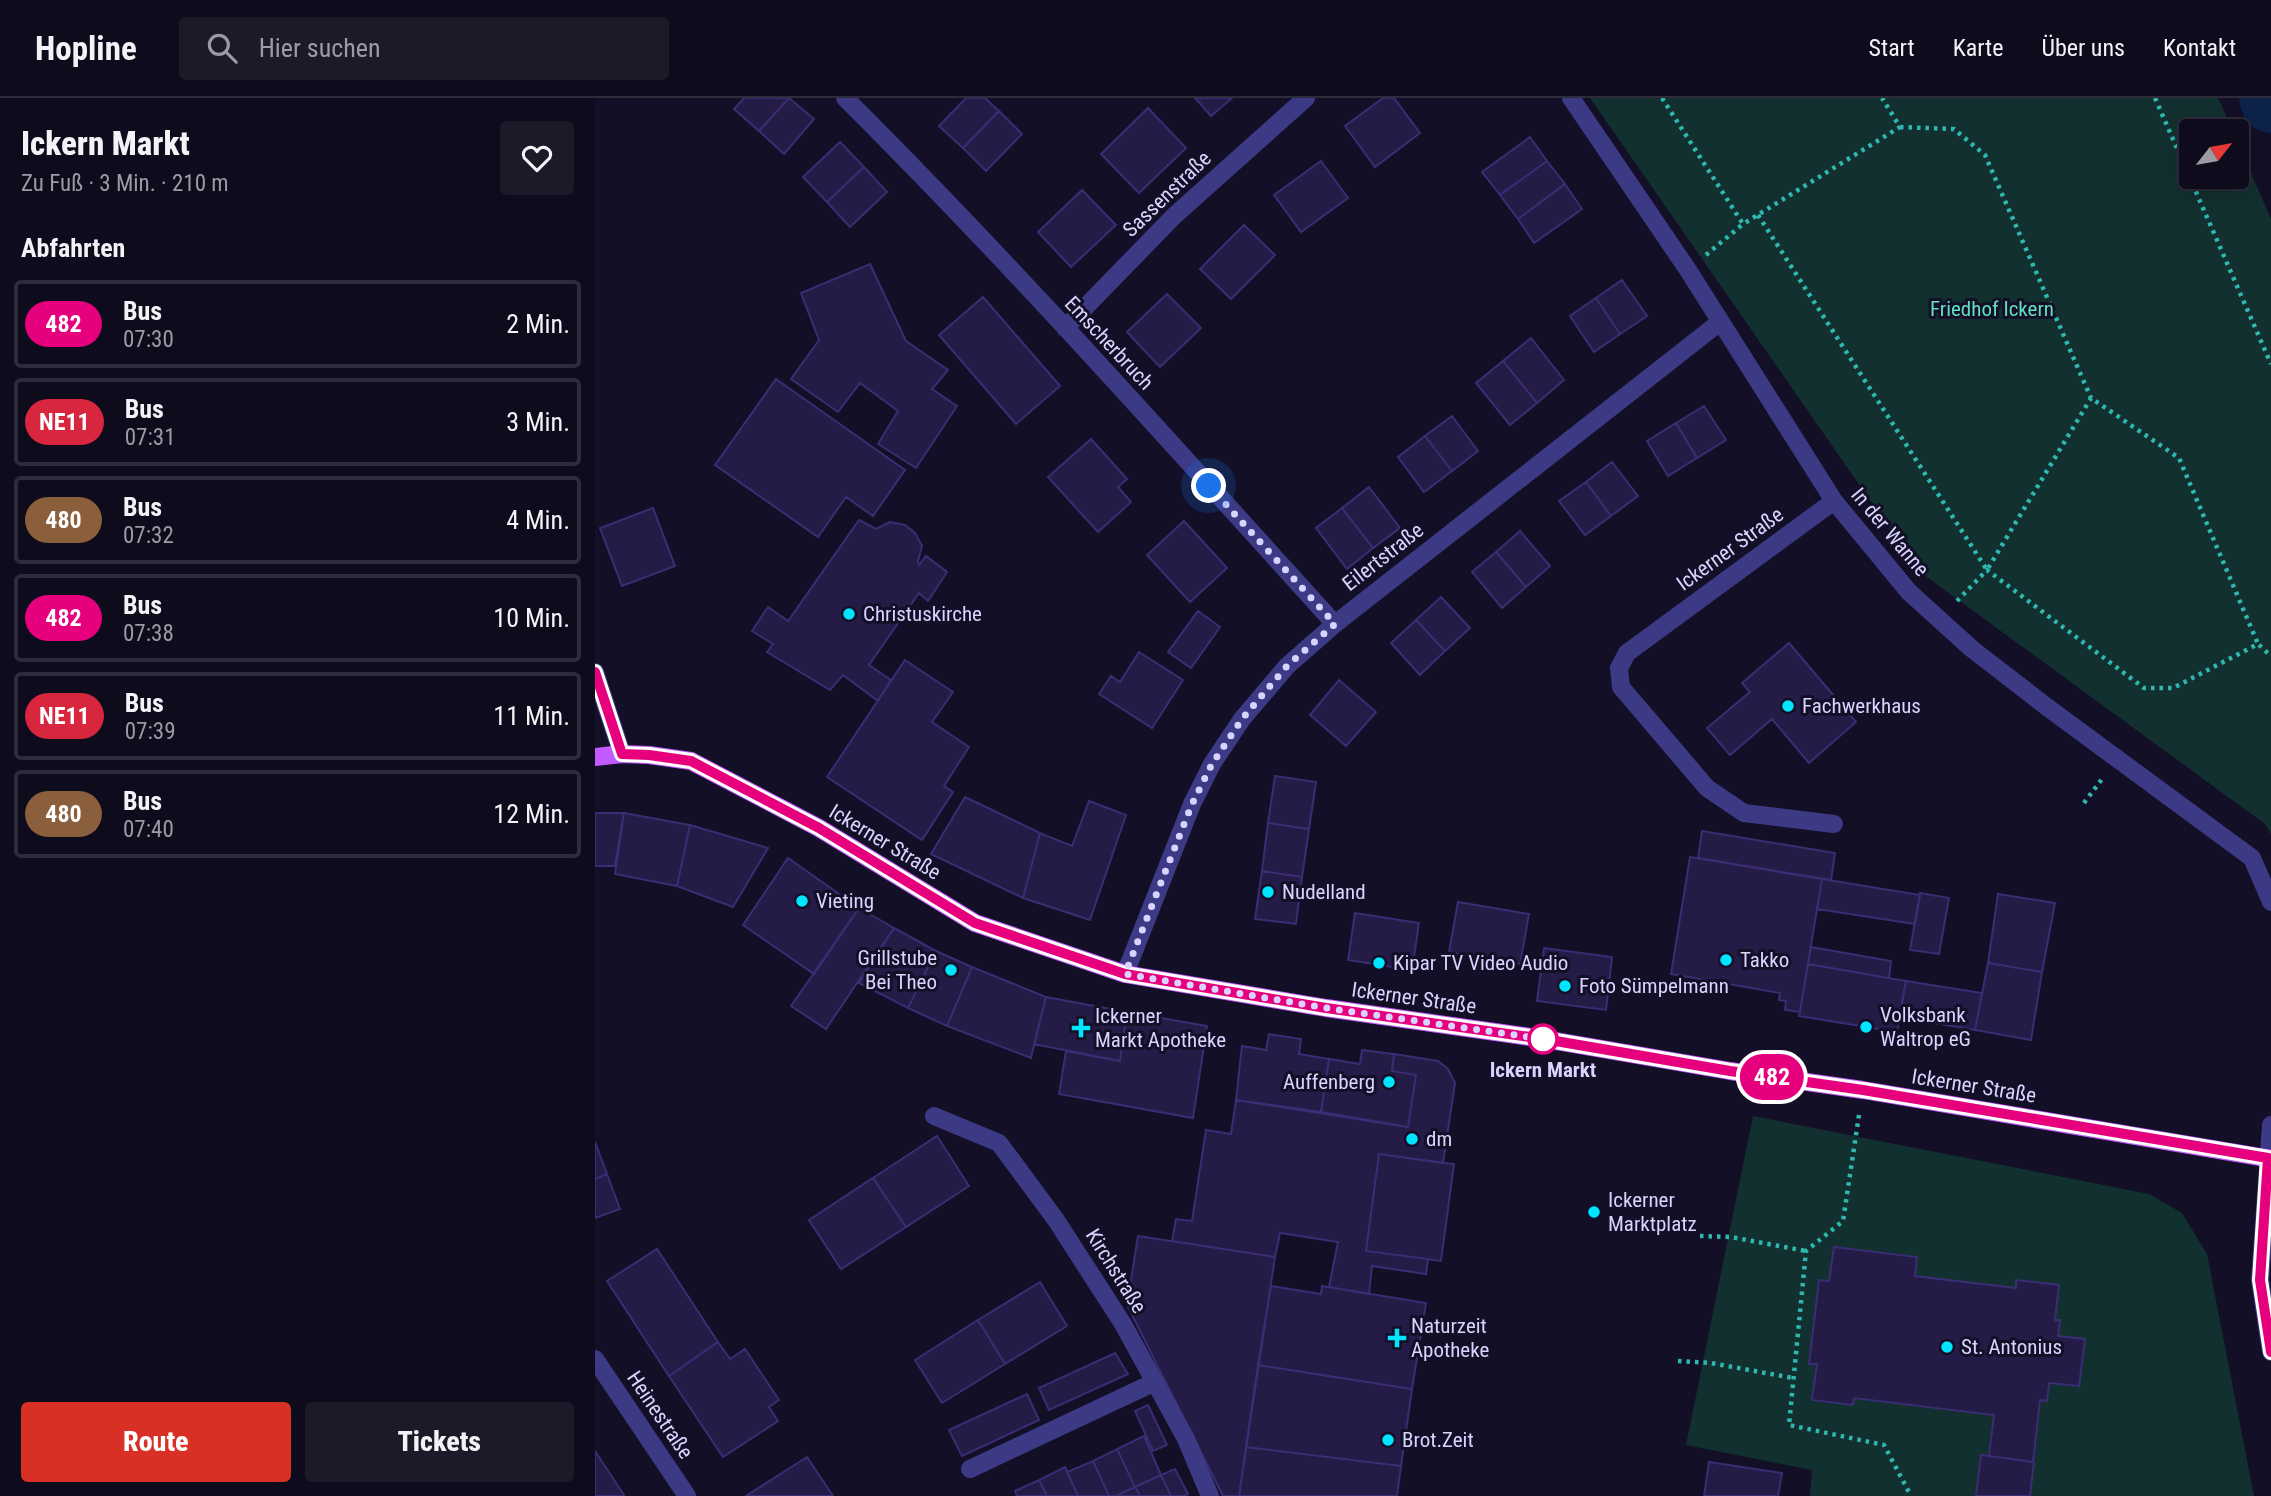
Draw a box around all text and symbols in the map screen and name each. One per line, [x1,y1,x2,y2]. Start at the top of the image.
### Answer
search box [179,17,669,80]
text: Hopline [35,29,137,68]
icon: search [203,29,241,67]
text: Hier suchen [259,33,381,63]
text: Start [1869,34,1915,62]
text: Karte [1953,34,2003,62]
text: Über uns [2041,34,2125,62]
text: Kontakt [2163,34,2236,62]
north arrow [2179,119,2249,189]
map controls [2179,119,2249,189]
button: heart [500,121,574,195]
text: Ickern Markt [21,124,190,163]
street label: Sassenstraße [1118,146,1216,242]
text: Zu Fuß · 3 Min. · 210 m [21,170,229,197]
text: Abfahrten [21,233,125,263]
street label: Emscherbruch [1060,291,1158,395]
text: Bus [123,296,162,326]
park label: Friedhof Ickern [1930,297,2054,321]
text: 2 Min. [506,309,570,339]
text: 482 [45,310,82,338]
text: 07:30 [123,326,174,353]
text: Bus [125,394,164,424]
text: 3 Min. [506,407,570,437]
text: NE11 [39,408,90,436]
text: 07:31 [125,424,176,451]
your location [1191,468,1226,503]
street label: In der Wanne [1846,483,1934,581]
text: Bus [123,492,162,522]
street label: Ickerner Straße [1672,502,1788,596]
text: 4 Min. [506,505,570,535]
text: 480 [45,506,82,534]
street label: Eilertstraße [1338,518,1428,596]
text: 07:32 [123,522,174,549]
text: Bus [123,590,162,620]
place label: Christuskirche [863,602,982,626]
text: 10 Min. [493,603,570,633]
text: 482 [45,604,82,632]
marker: Christuskirche [841,606,857,622]
text: 07:38 [123,620,174,647]
text: Bus [125,688,164,718]
place label: Fachwerkhaus [1802,694,1921,718]
marker: Fachwerkhaus [1780,698,1796,714]
text: 11 Min. [493,701,570,731]
text: NE11 [39,702,90,730]
text: 07:39 [125,718,176,745]
text: Bus [123,786,162,816]
text: 12 Min. [493,799,570,829]
street label: Ickerner Straße [825,799,945,885]
text: 480 [45,800,82,828]
text: 07:40 [123,816,174,843]
place label: Nudelland [1282,880,1366,904]
marker: Nudelland [1260,884,1276,900]
place label: Vieting [816,889,874,913]
marker: Vieting [794,893,810,909]
place label: Grillstube Bei Theo [858,946,937,994]
place label: Takko [1740,948,1789,972]
place label: Kipar TV Video Audio [1393,951,1568,975]
marker: Takko [1718,952,1734,968]
marker: Kipar TV Video Audio [1371,955,1387,971]
marker: Grillstube Bei Theo [943,962,959,978]
place label: Foto Sümpelmann [1579,974,1729,998]
street label: Ickerner Straße [1350,977,1478,1019]
marker: Foto Sümpelmann [1557,978,1573,994]
place label: Volksbank Waltrop eG [1880,1003,1971,1051]
place label: Ickerner Markt Apotheke [1095,1004,1226,1052]
marker: Volksbank Waltrop eG [1858,1019,1874,1035]
marker: Ickerner Markt Apotheke [1073,1020,1089,1036]
marker: Ickern Markt [1528,1024,1558,1054]
line badge: 482 [1732,1054,1812,1100]
place label: Ickern Markt [1490,1058,1596,1082]
text: 482 [1754,1063,1790,1091]
street label: Ickerner Straße [1910,1064,2038,1108]
place label: Auffenberg [1283,1070,1375,1094]
marker: Auffenberg [1381,1074,1397,1090]
place label: dm [1426,1127,1452,1151]
marker: dm [1404,1131,1420,1147]
place label: Ickerner Marktplatz [1608,1188,1697,1236]
marker: Ickerner Marktplatz [1586,1204,1602,1220]
street label: Kirchstraße [1081,1224,1151,1318]
place label: Naturzeit Apotheke [1411,1314,1489,1362]
marker: Naturzeit Apotheke [1389,1330,1405,1346]
place label: St. Antonius [1961,1335,2062,1359]
marker: St. Antonius [1939,1339,1955,1355]
street label: Heinestraße [622,1367,698,1463]
button: Route [21,1402,291,1482]
button: Tickets [305,1402,574,1482]
place label: Brot.Zeit [1402,1428,1474,1452]
marker: Brot.Zeit [1380,1432,1396,1448]

